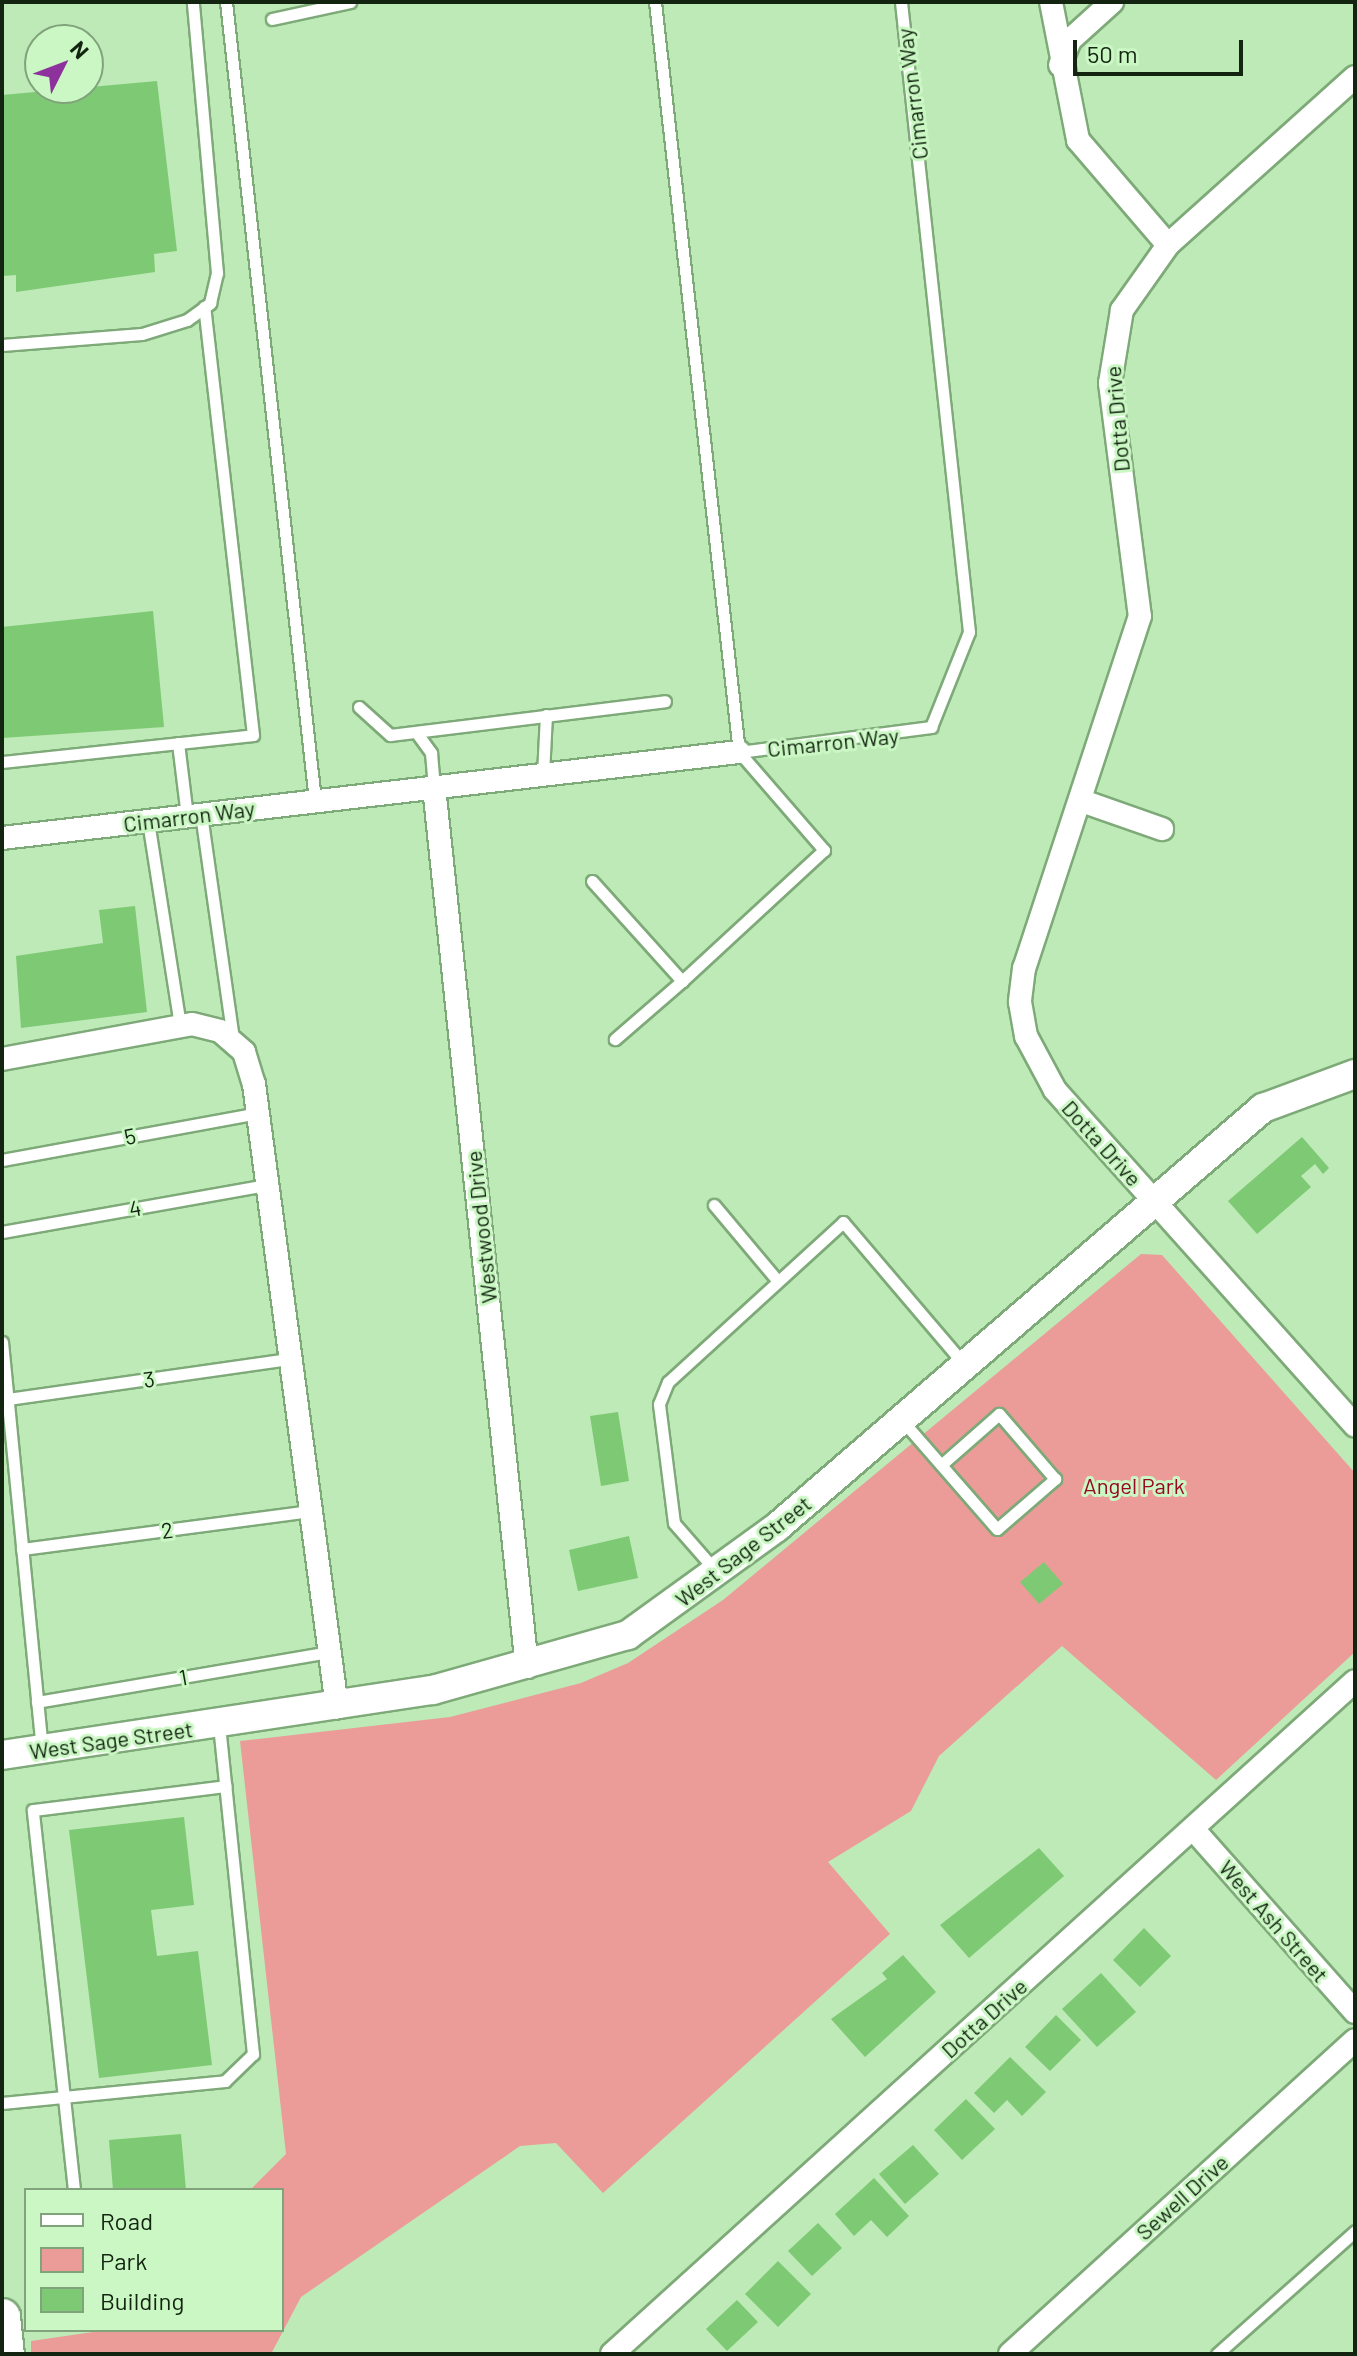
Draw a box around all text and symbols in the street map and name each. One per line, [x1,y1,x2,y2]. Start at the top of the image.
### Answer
north arrow [24,24,104,104]
scale bar [1077,24,1247,74]
street label: Cimarron Way [891,27,933,161]
text: N [66,35,95,63]
text: 50 m [1087,39,1138,68]
street label: Dotta Drive [1099,365,1135,473]
street label: Cimarron Way [766,722,900,762]
street label: Cimarron Way [122,795,256,837]
street label: Dotta Drive [1057,1095,1147,1191]
street label: 5 [122,1122,138,1150]
street label: Westwood Drive [460,1149,502,1305]
street label: 4 [127,1194,143,1222]
street label: 3 [142,1365,156,1393]
park label: Angel Park [1083,1473,1185,1499]
street label: West Sage Street [670,1490,816,1612]
street label: 2 [160,1516,174,1544]
street label: 1 [177,1663,189,1691]
street label: West Sage Street [28,1715,194,1765]
street label: West Ash Street [1214,1855,1334,1987]
street label: Dotta Drive [936,1973,1032,2063]
street label: Sewell Drive [1130,2149,1234,2245]
legend [24,2188,284,2332]
text: Road [100,2206,153,2235]
text: Park [100,2246,147,2275]
text: Building [100,2286,184,2315]

